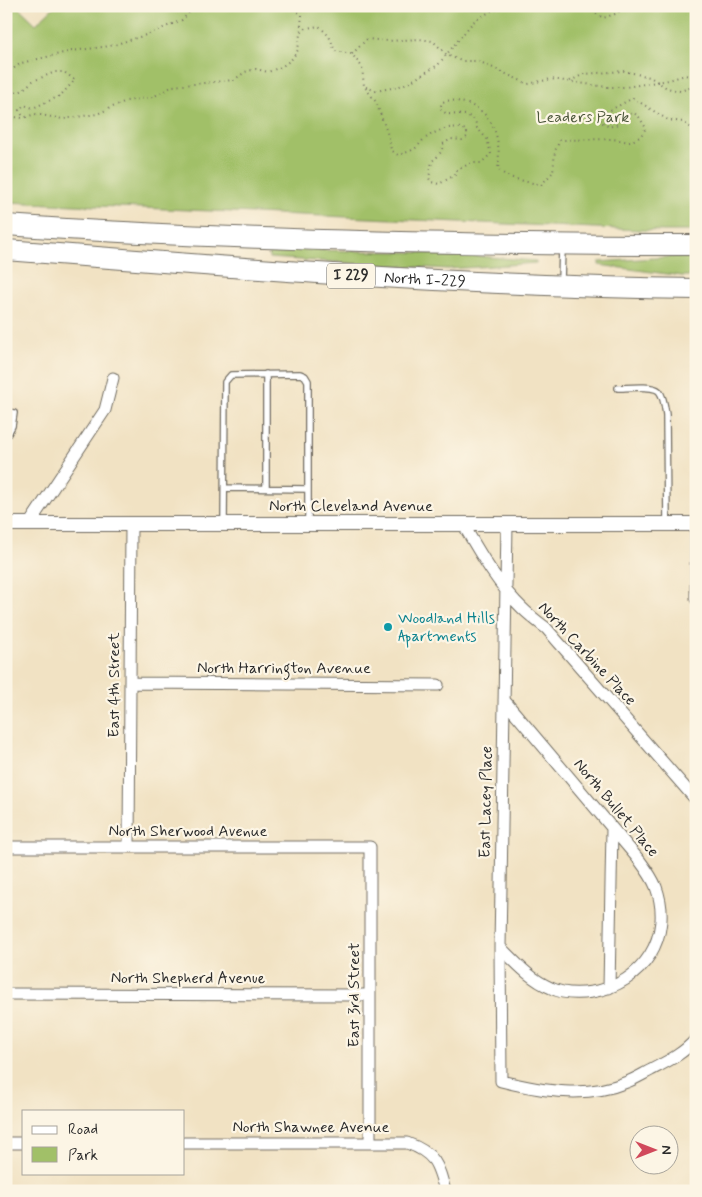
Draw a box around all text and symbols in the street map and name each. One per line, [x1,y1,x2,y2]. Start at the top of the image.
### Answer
park label: Leaders Park [537,107,629,128]
road number: I 229 [327,264,375,288]
street label: North I-229 [384,267,466,292]
street label: North Cleveland Avenue [269,496,433,517]
street label: North Carbine Place [533,598,641,710]
place label: Woodland Hills Apartments [398,608,495,648]
marker: Woodland Hills Apartments [382,621,394,633]
street label: East 4th Street [104,632,125,738]
street label: North Harrington Avenue [197,658,371,680]
street label: East Lacey Place [475,746,497,858]
street label: North Bullet Place [569,754,663,862]
street label: North Sherwood Avenue [109,821,268,842]
street label: East 3rd Street [344,942,365,1048]
street label: North Shepherd Avenue [111,968,266,989]
legend [22,1110,185,1174]
street label: North Shawnee Avenue [233,1117,390,1138]
text: Road [68,1120,98,1140]
north arrow [630,1124,680,1174]
text: N [657,1145,675,1155]
text: Park [68,1146,98,1166]

